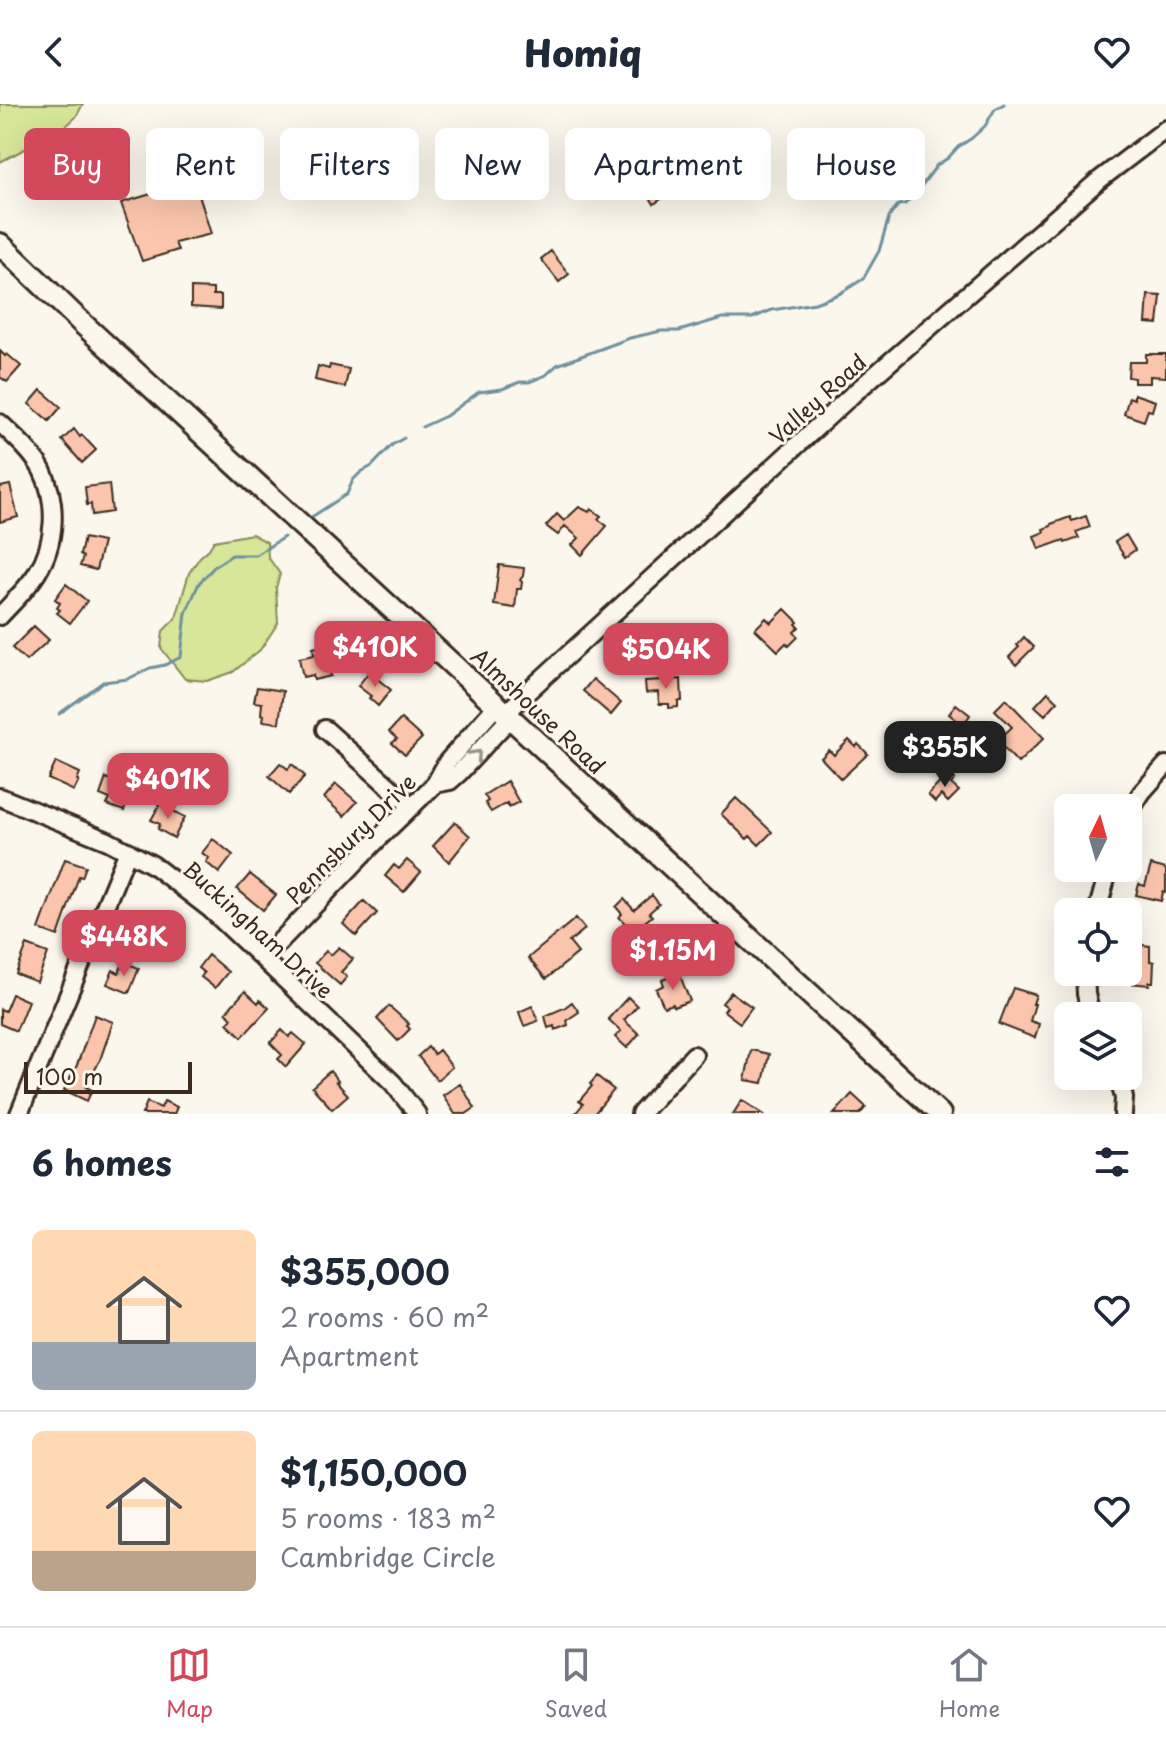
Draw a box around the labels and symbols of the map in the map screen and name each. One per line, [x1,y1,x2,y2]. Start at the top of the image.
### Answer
street label: Valley Road [761,345,873,451]
pin: $410K [319,621,431,689]
pin: $504K [610,623,722,691]
street label: Almshouse Road [465,639,613,781]
pin: $355K [889,721,1001,789]
one-way arrow [467,750,482,764]
pin: $401K [112,753,224,821]
street label: Pennsbury Drive [277,765,423,911]
north arrow [1054,794,1142,882]
street label: Buckingham Drive [177,852,341,1006]
pin: $448K [68,910,180,978]
pin: $1.15M [608,924,738,992]
scale bar [24,1058,192,1094]

